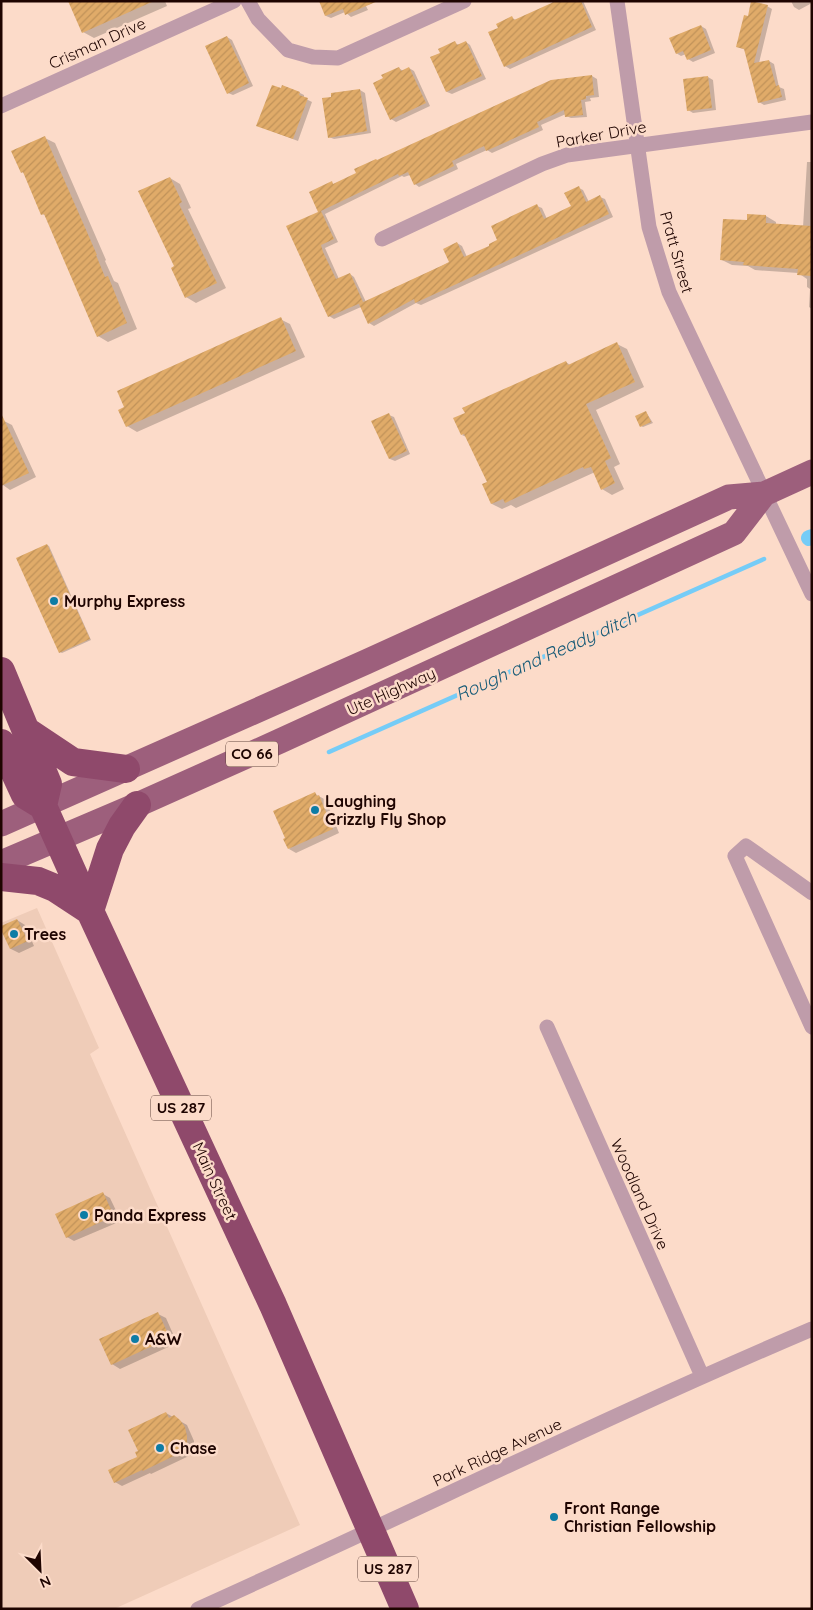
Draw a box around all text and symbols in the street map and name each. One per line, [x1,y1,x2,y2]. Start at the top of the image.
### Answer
street label: Crisman Drive [45,13,149,73]
street label: Parker Drive [554,116,648,152]
street label: Pratt Street [656,209,698,295]
place label: Murphy Express [64,591,185,611]
marker: Murphy Express [48,595,60,607]
water label: Rough and Ready ditch [452,605,641,706]
street label: Ute Highway [344,663,438,719]
road number: CO 66 [226,742,278,766]
place label: Laughing Grizzly Fly Shop [325,791,446,829]
marker: Laughing Grizzly Fly Shop [309,804,321,816]
place label: Trees [24,924,67,944]
marker: Trees [8,928,20,940]
road number: US 287 [151,1096,211,1120]
street label: Woodland Drive [607,1135,673,1253]
street label: Main Street [188,1139,242,1223]
place label: Panda Express [94,1205,206,1225]
marker: Panda Express [78,1209,90,1221]
place label: A&W [145,1329,182,1349]
marker: A&W [129,1333,141,1345]
street label: Park Ridge Avenue [429,1413,565,1491]
place label: Chase [170,1438,217,1458]
marker: Chase [154,1442,166,1454]
place label: Front Range Christian Fellowship [564,1498,716,1536]
marker: Front Range Christian Fellowship [548,1511,560,1523]
north arrow [15,1545,65,1595]
road number: US 287 [358,1556,418,1582]
text: N [37,1572,54,1592]

